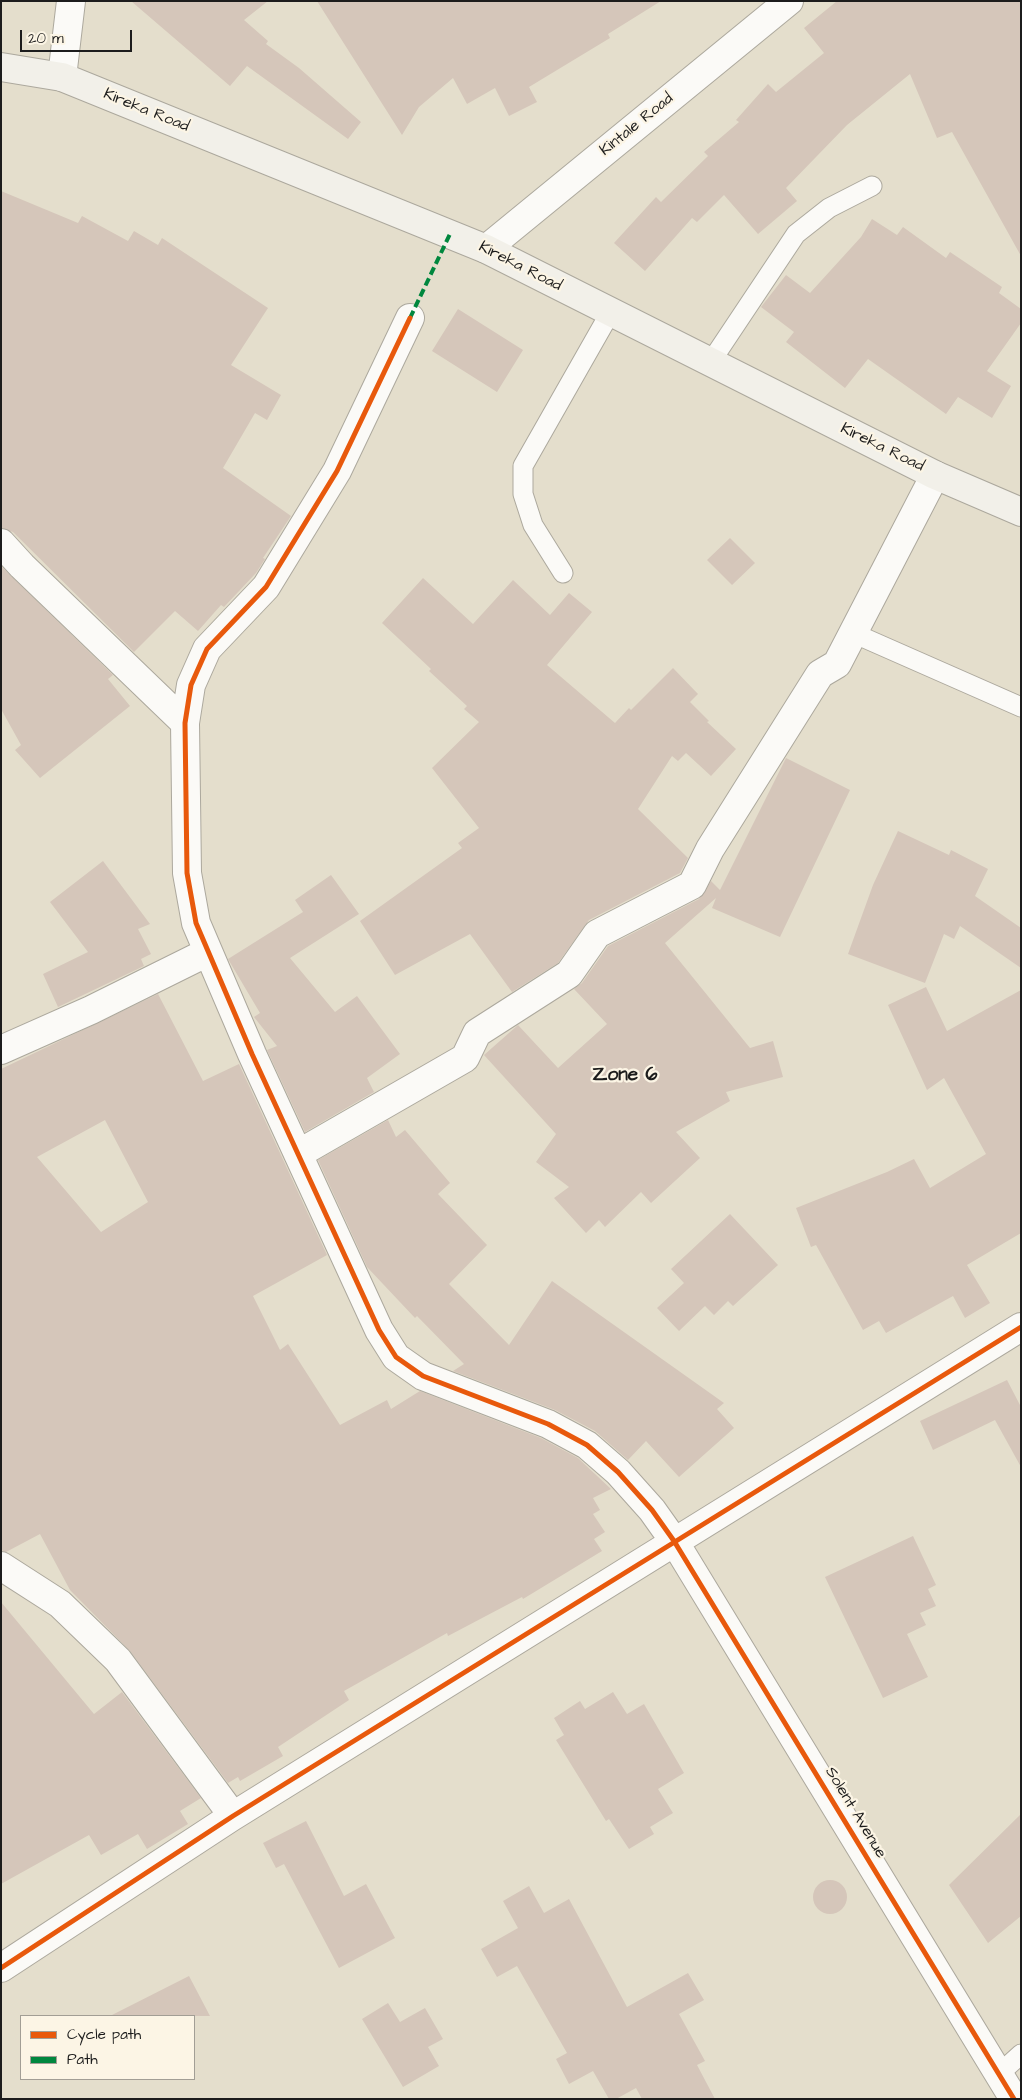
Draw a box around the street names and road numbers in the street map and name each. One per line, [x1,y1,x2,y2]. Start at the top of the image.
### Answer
street label: Kireka Road [100,85,192,137]
street label: Kintale Road [596,90,678,160]
street label: Kireka Road [475,238,565,296]
street label: Kireka Road [837,419,927,477]
street label: Solent Avenue [820,1764,890,1862]

